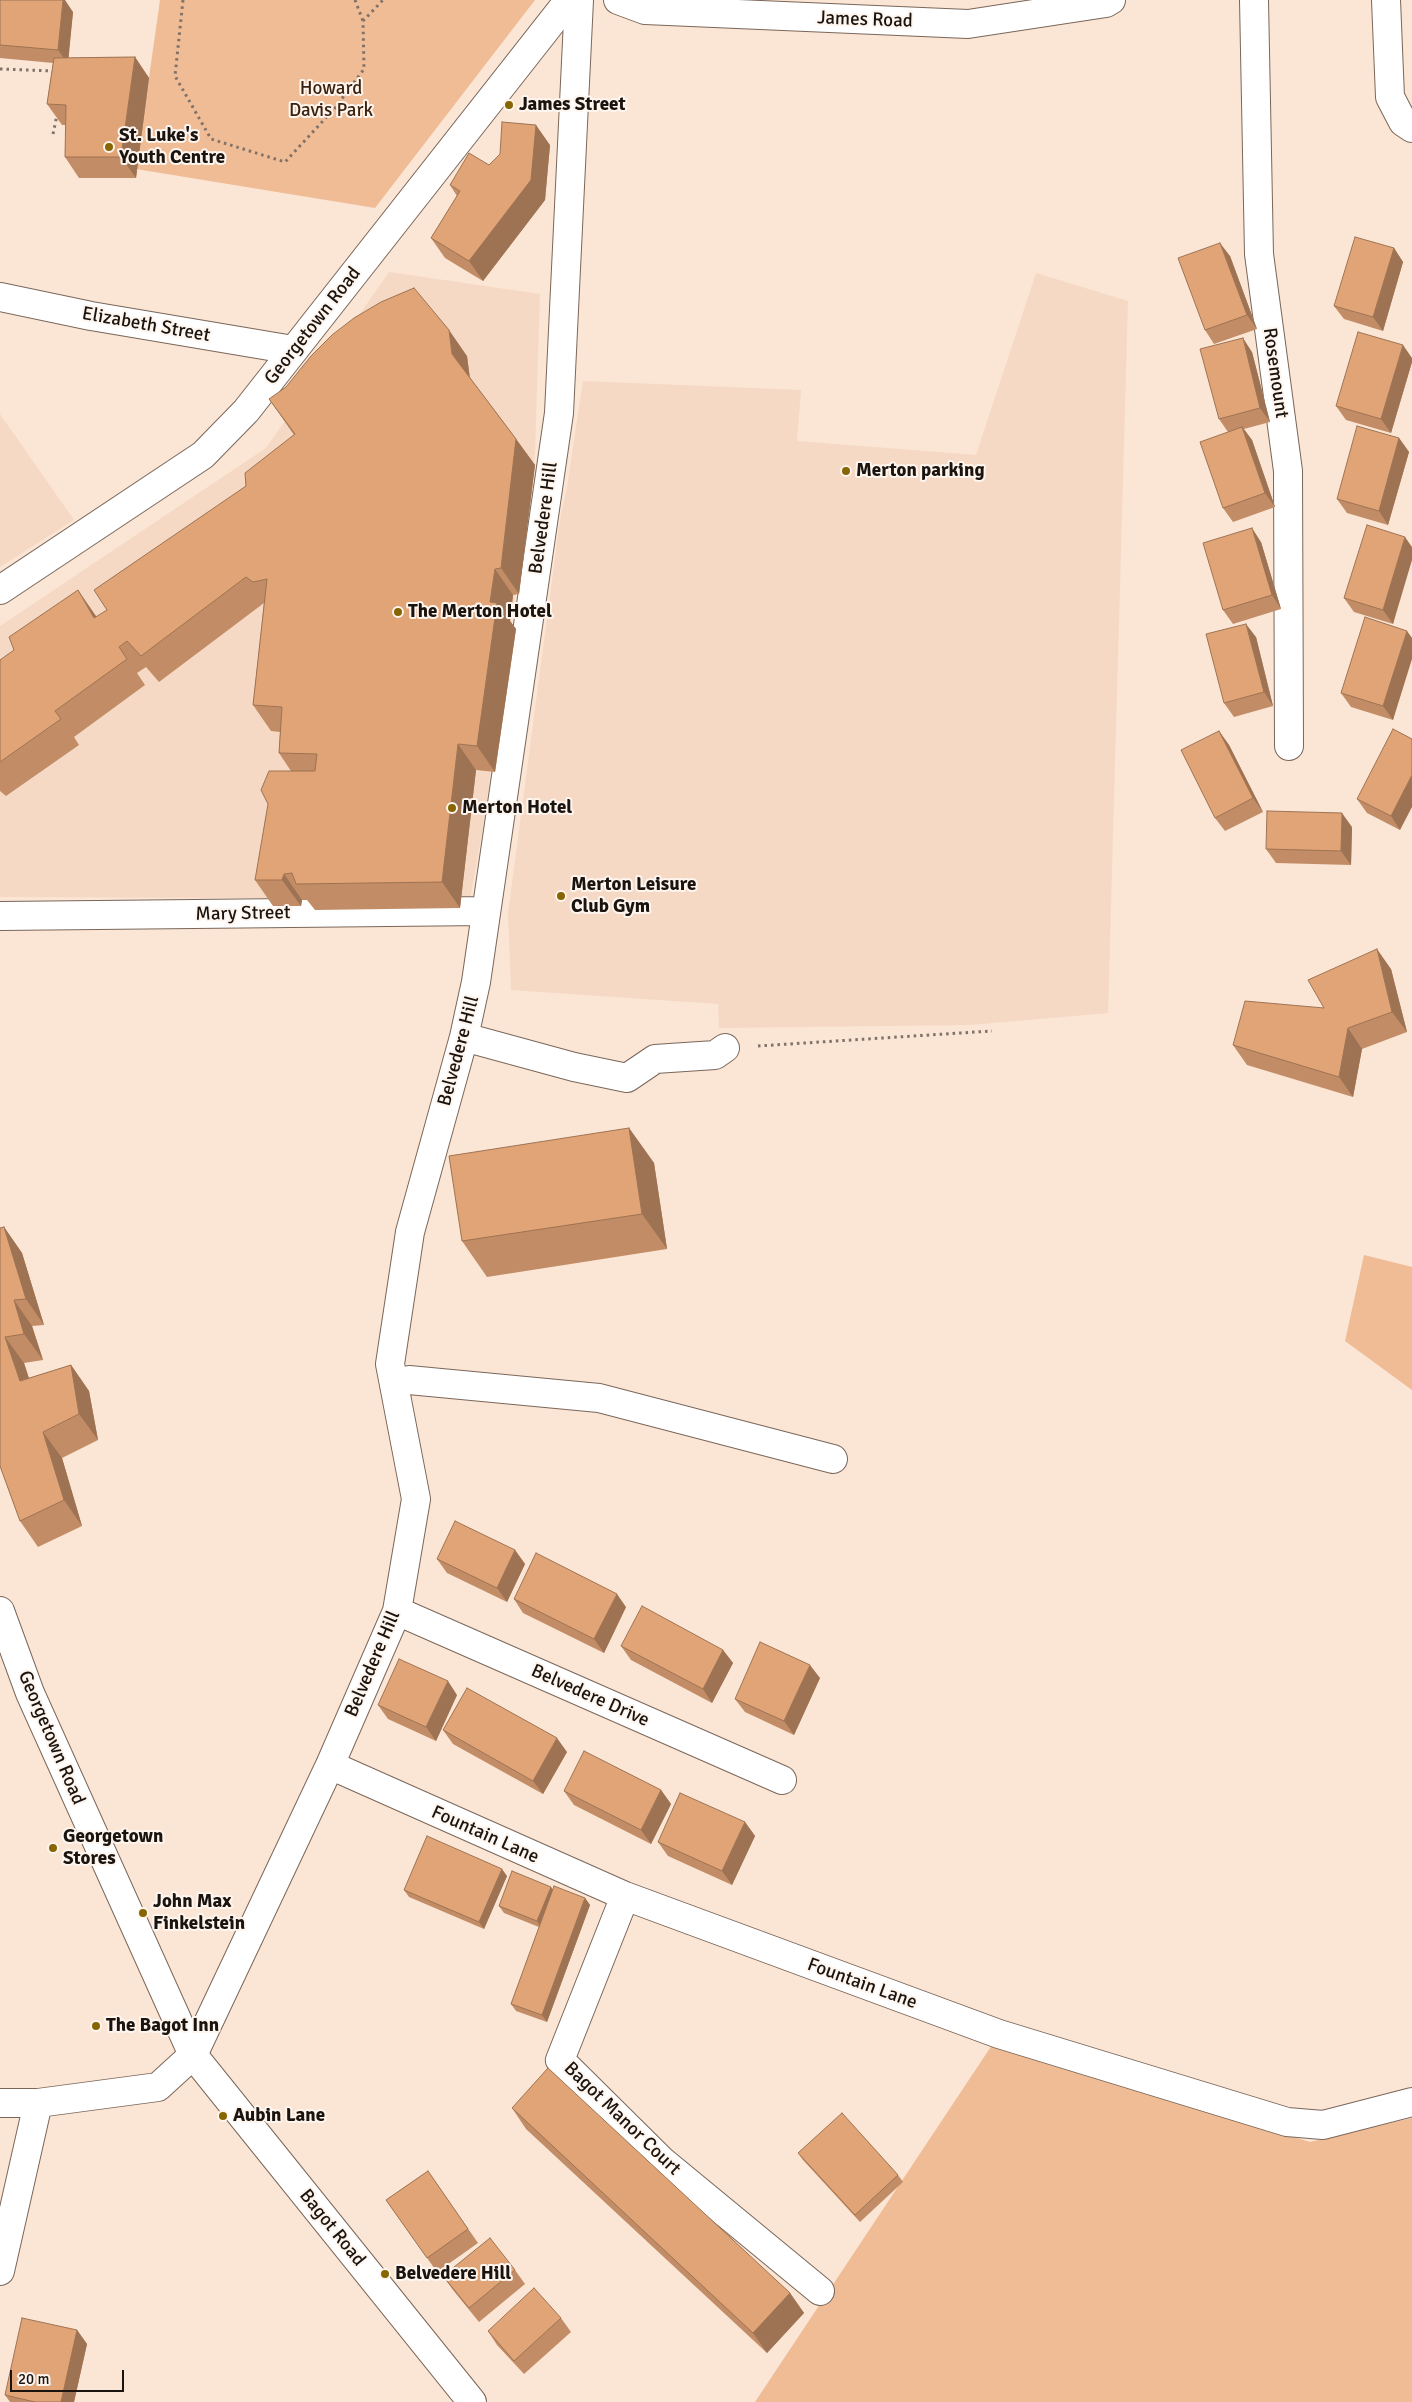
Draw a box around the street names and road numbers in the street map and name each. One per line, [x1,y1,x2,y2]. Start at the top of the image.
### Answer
street label: James Road [817,7,913,33]
street label: Georgetown Road [260,263,366,389]
street label: Elizabeth Street [80,303,212,347]
street label: Rosemount [1257,326,1293,420]
street label: Belvedere Hill [525,460,563,576]
street label: Mary Street [195,902,291,926]
street label: Belvedere Hill [433,993,485,1109]
street label: Belvedere Hill [340,1607,406,1721]
street label: Belvedere Drive [527,1660,653,1732]
street label: Georgetown Road [13,1668,89,1808]
street label: Fountain Lane [428,1801,542,1869]
street label: Fountain Lane [804,1954,920,2014]
street label: Bagot Manor Court [559,2057,685,2181]
street label: Bagot Road [294,2185,370,2271]

